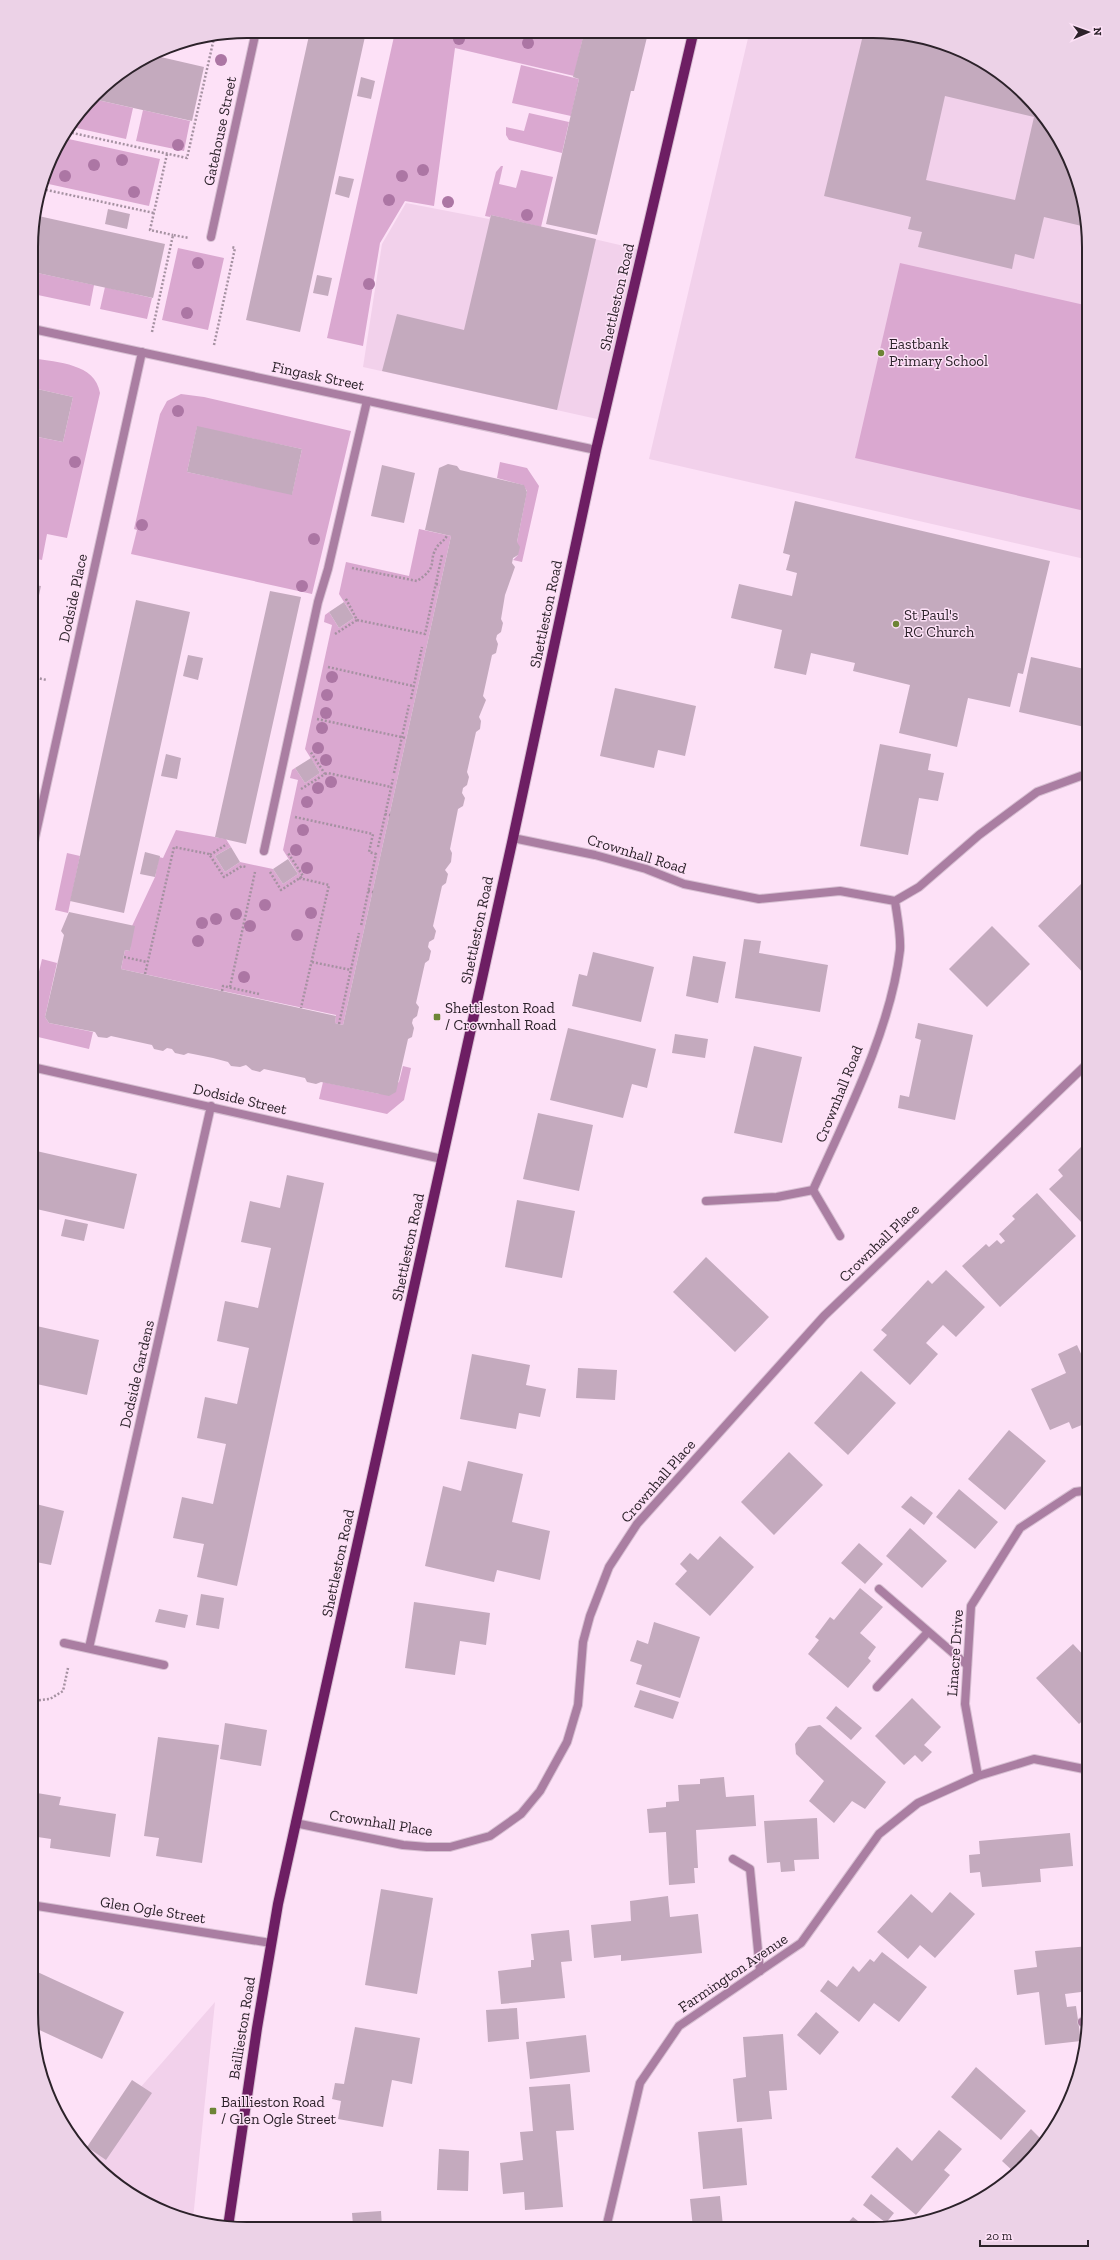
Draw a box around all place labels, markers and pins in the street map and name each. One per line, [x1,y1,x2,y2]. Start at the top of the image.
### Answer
place label: Eastbank Primary School [889,335,988,370]
marker: Eastbank Primary School [876,348,886,358]
place label: St Paul's RC Church [904,606,975,641]
marker: St Paul's RC Church [891,619,901,629]
place label: Shettleston Road / Crownhall Road [445,999,557,1034]
marker: Shettleston Road / Crownhall Road [432,1012,442,1022]
place label: Baillieston Road / Glen Ogle Street [221,2093,336,2128]
marker: Baillieston Road / Glen Ogle Street [208,2106,218,2116]

